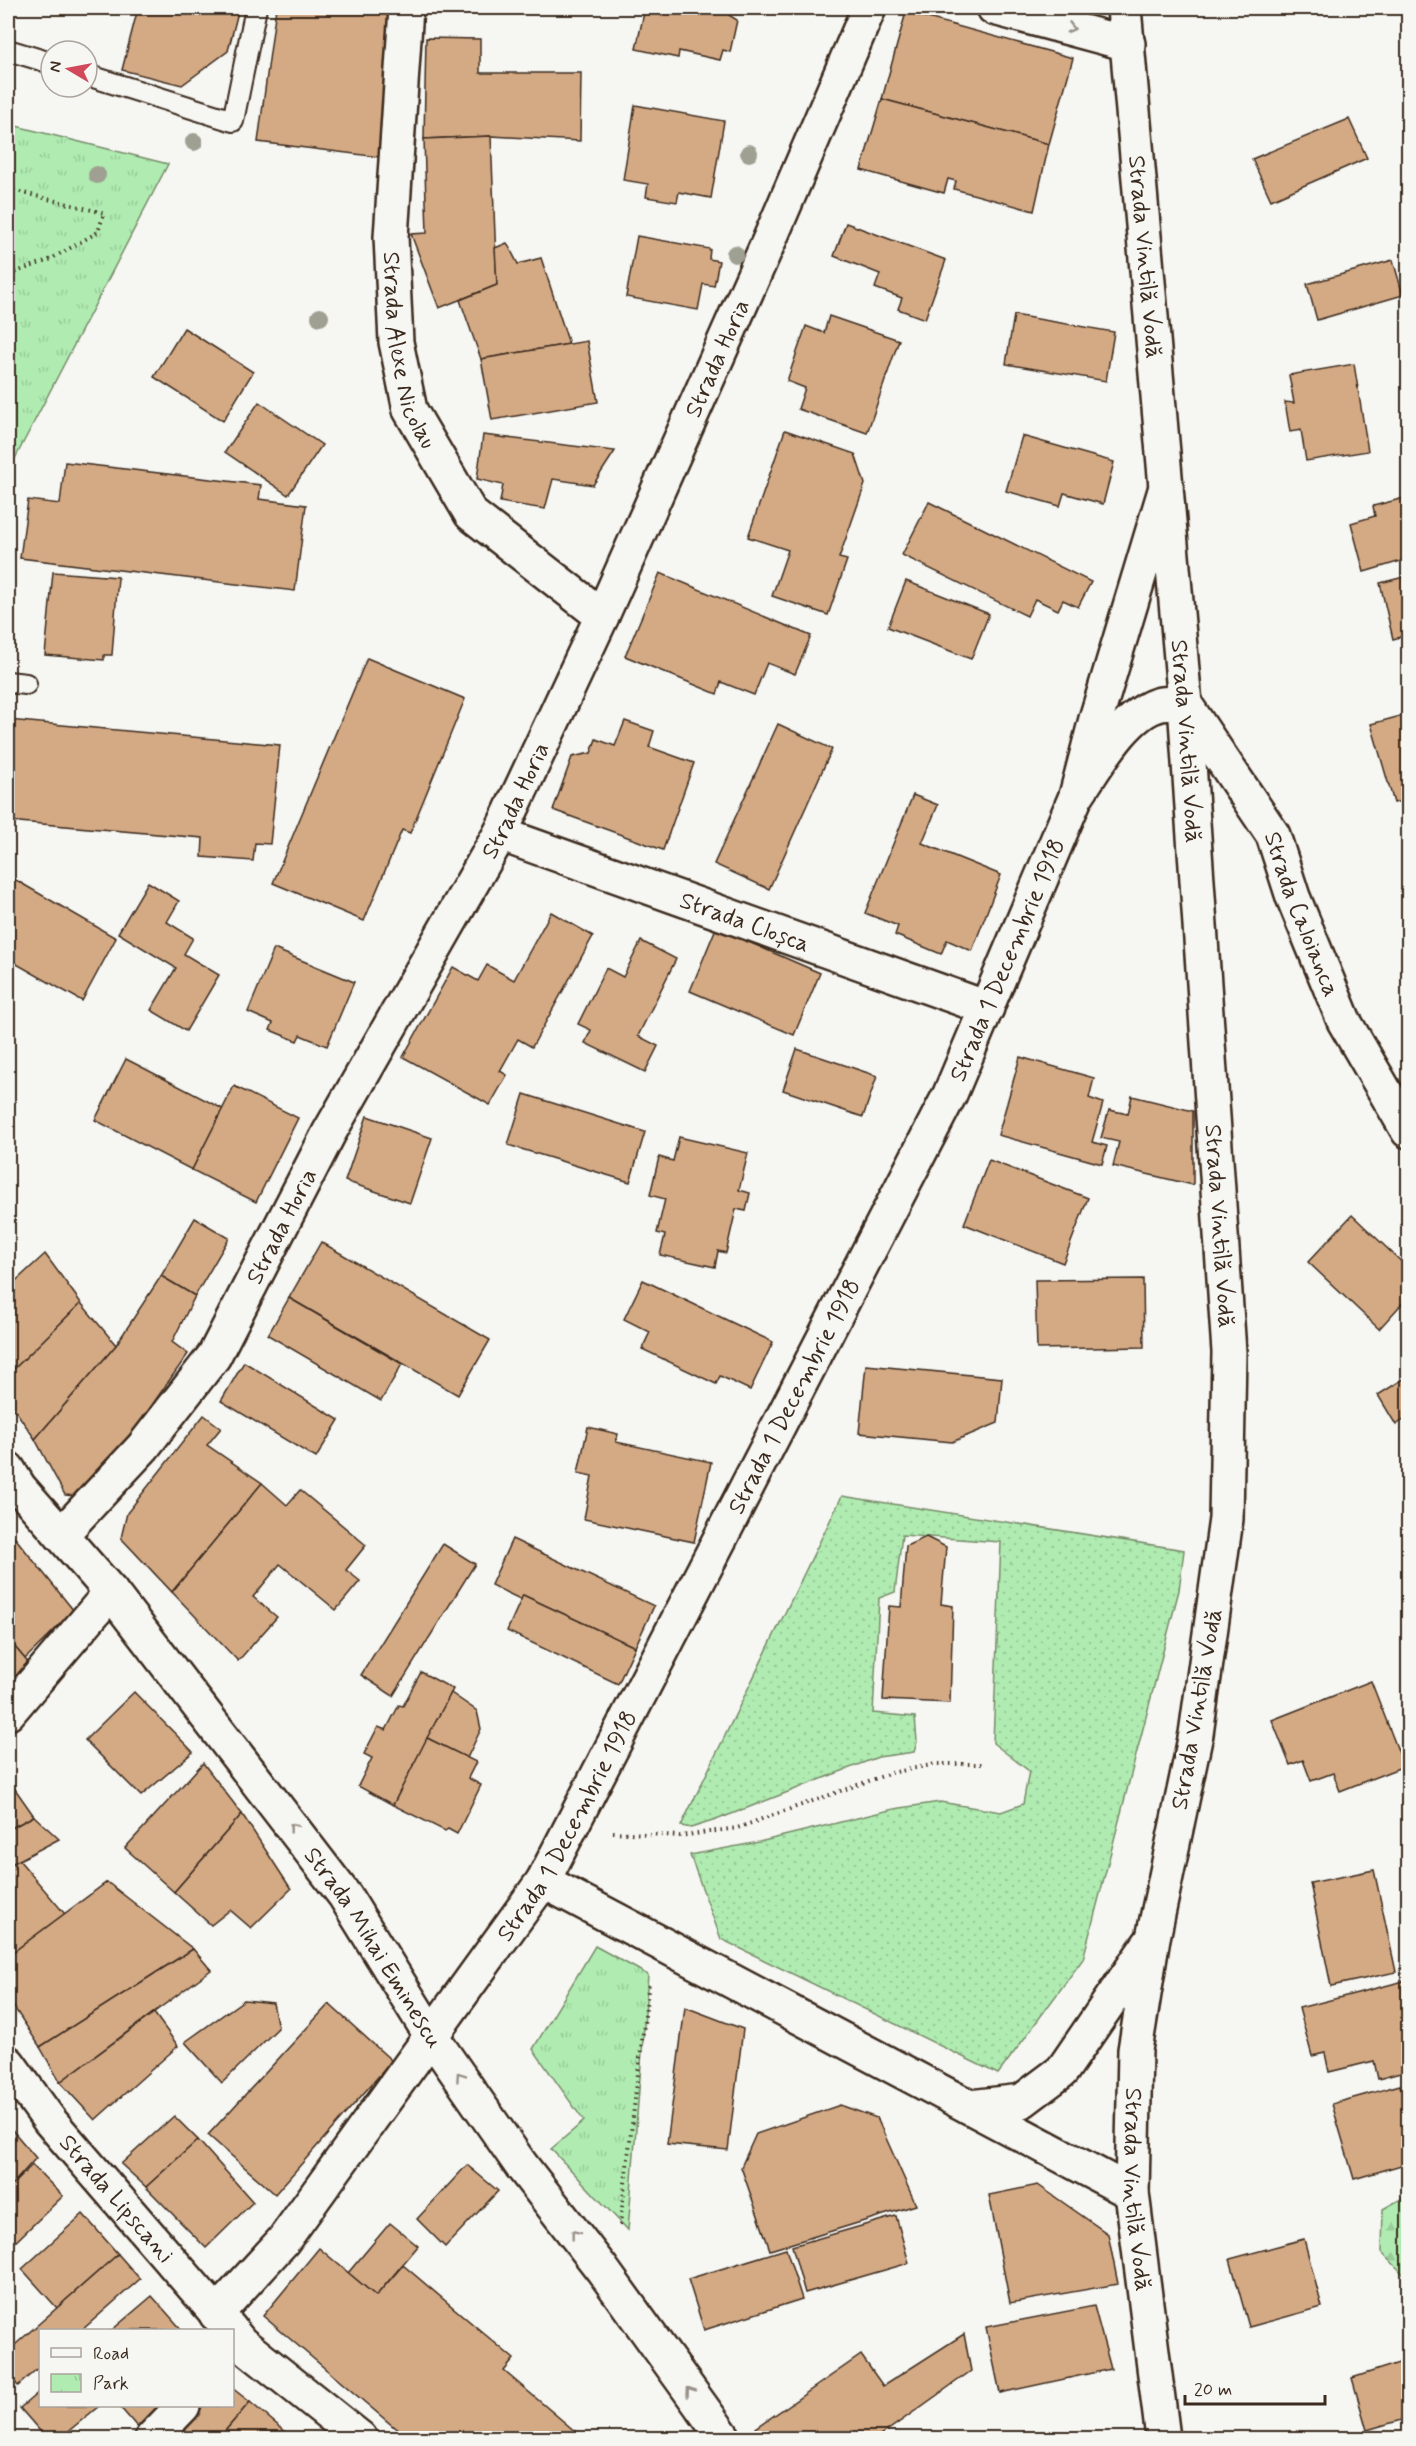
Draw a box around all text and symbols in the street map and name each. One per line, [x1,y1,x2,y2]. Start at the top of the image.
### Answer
one-way arrow [1065,21,1076,33]
north arrow [39,39,99,99]
text: N [44,60,67,74]
street label: Strada Vintilă Vodă [1120,154,1169,360]
street label: Strada Alexe Nicolau [375,251,443,455]
street label: Strada Horia [678,295,758,423]
street label: Strada Vintilă Vodă [1162,638,1208,844]
street label: Strada Horia [475,738,558,865]
street label: Strada Caloianca [1256,828,1346,1002]
street label: Strada 1 Decembrie 1918 [943,834,1073,1086]
street label: Strada Cloșca [675,885,814,960]
street label: Strada Vintilă Vodă [1197,1123,1241,1329]
street label: Strada Horia [240,1164,325,1290]
street label: Strada 1 Decembrie 1918 [721,1274,869,1520]
street label: Strada Vintilă Vodă [1165,1606,1230,1812]
street label: Strada 1 Decembrie 1918 [490,1706,646,1948]
one-way arrow [289,1823,300,1834]
street label: Strada Mihai Eminescu [296,1841,449,2055]
one-way arrow [456,2072,467,2083]
street label: Strada Vintilă Vodă [1115,2087,1158,2293]
street label: Strada Lipscani [51,2128,180,2270]
one-way arrow [571,2229,582,2240]
legend [39,2329,234,2407]
text: Road [93,2342,129,2366]
scale bar [1185,2368,1324,2406]
text: Park [93,2372,129,2396]
text: 20 m [1194,2378,1232,2402]
one-way arrow [686,2387,697,2398]

